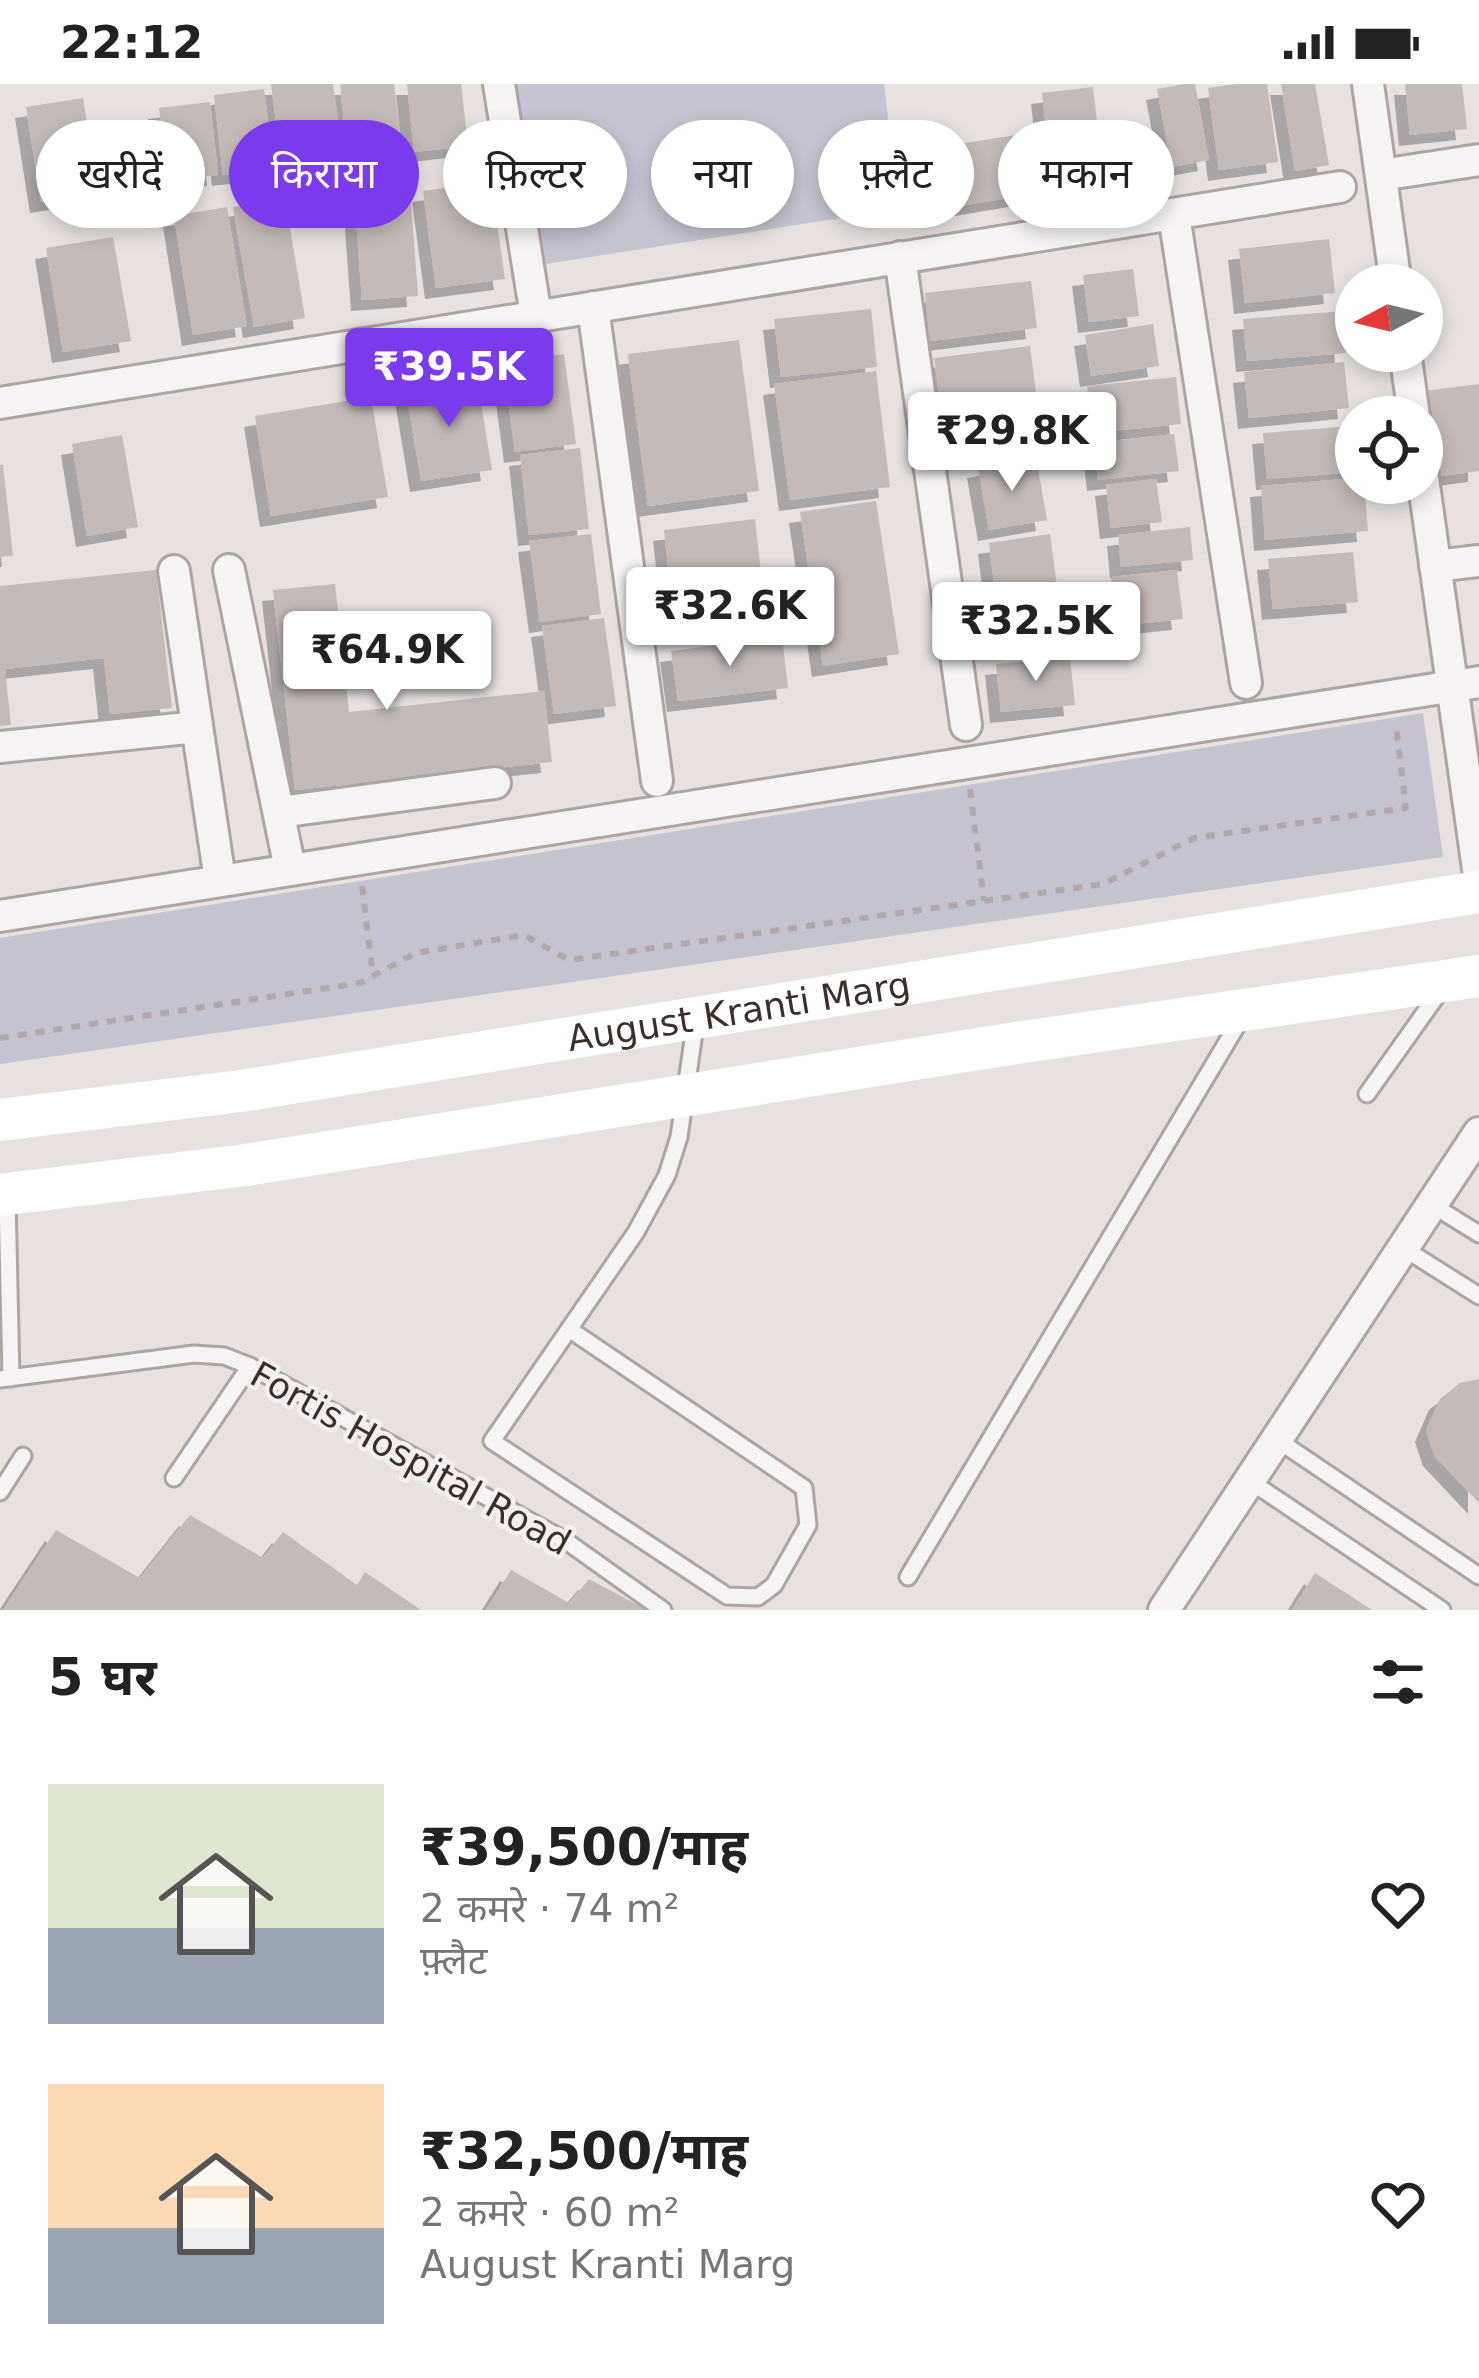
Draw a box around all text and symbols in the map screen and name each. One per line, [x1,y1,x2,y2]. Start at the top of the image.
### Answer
text: 22:12 [60,16,203,69]
chip: खरीदें [36,120,205,228]
chip: किराया [229,120,419,228]
chip: फ़िल्टर [443,120,627,228]
chip: नया [651,120,794,228]
chip: फ़्लैट [818,120,974,228]
chip: मकान [998,120,1174,228]
north arrow [1335,264,1443,372]
map controls [1335,264,1443,504]
pin: ₹39.5K [351,328,547,430]
text: ₹39.5K [372,344,526,389]
pin: ₹29.8K [914,392,1110,494]
button: locate [1335,396,1443,504]
text: ₹29.8K [935,408,1089,453]
pin: ₹32.6K [632,567,828,669]
pin: ₹32.5K [938,582,1134,684]
text: ₹32.6K [653,583,807,628]
text: ₹32.5K [959,598,1113,643]
pin: ₹64.9K [289,611,485,713]
text: ₹64.9K [310,627,464,672]
street label: August Kranti Marg [565,964,913,1059]
street label: Fortis Hospital Road [244,1353,578,1563]
text: 5 घर [48,1648,157,1707]
icon: filters [1365,1649,1431,1715]
text: ₹39,500/माह [420,1818,748,1877]
icon: home [144,1832,288,1976]
icon: heart [1365,1871,1431,1937]
text: 2 कमरे · 74 m² [420,1886,679,1931]
text: फ़्लैट [420,1938,487,1983]
text: ₹32,500/माह [420,2122,748,2181]
icon: home [144,2132,288,2276]
icon: heart [1365,2171,1431,2237]
text: 2 कमरे · 60 m² [420,2190,679,2235]
text: August Kranti Marg [420,2242,795,2287]

